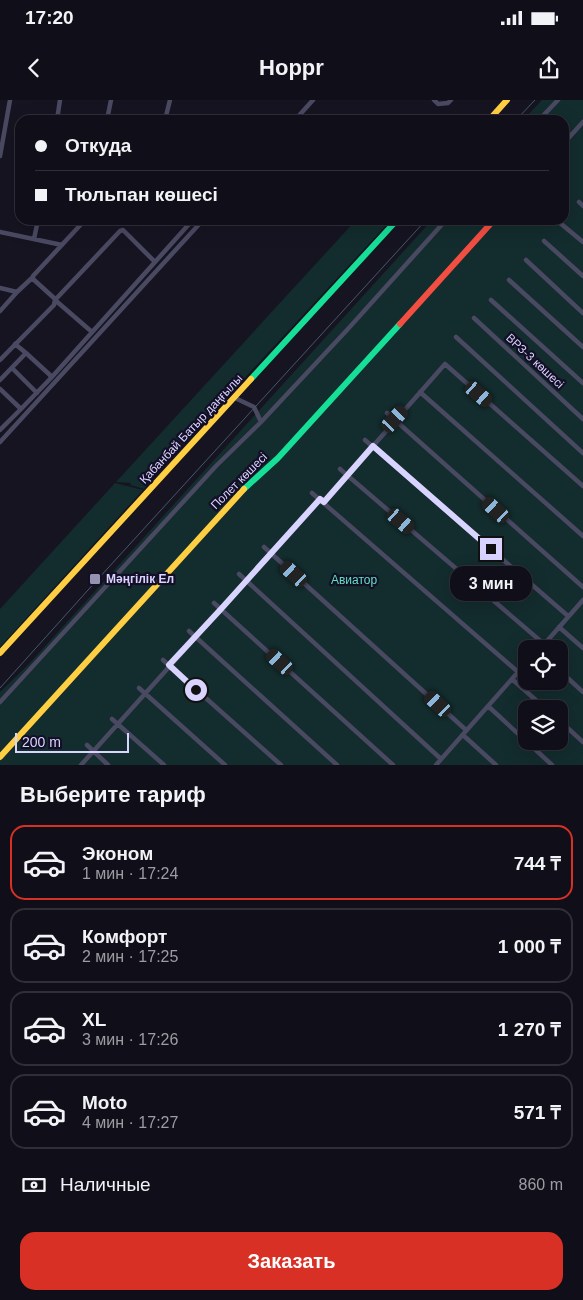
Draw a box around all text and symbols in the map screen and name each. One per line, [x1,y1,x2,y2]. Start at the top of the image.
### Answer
text: 17:20 [25,7,74,28]
icon: back [20,54,48,82]
icon: share [535,54,563,82]
text: Hoppr [259,55,324,80]
text: Откуда [65,135,131,156]
text: Тюльпан көшесі [65,184,218,205]
street label: ВРЗ-3 көшесі [503,331,567,391]
street label: Қабанбай Батыр даңғылы [137,371,245,487]
car [462,378,495,410]
car [379,403,410,435]
street label: Полет көшесі [208,450,270,512]
car [479,494,512,526]
car [384,505,417,537]
route end [480,538,502,560]
car [277,558,310,590]
callout: 3 мин [450,566,532,602]
marker: Мәңгілік Ел [88,572,102,586]
place label: Мәңгілік Ел [106,572,174,586]
park label: Авиатор [331,573,377,587]
text: 3 мин [469,575,513,592]
map controls [518,640,568,750]
button: locate [518,640,568,690]
car [263,646,296,678]
route start [185,679,207,701]
car [421,688,454,720]
button: layers [518,700,568,750]
scale bar [15,730,129,753]
text: 200 m [22,734,61,750]
text: Выберите тариф [20,782,206,807]
icon: car [22,840,67,885]
text: Эконом [82,843,153,864]
text: 744 ₸ [514,853,561,874]
text: 1 мин · 17:24 [82,865,178,882]
icon: car [22,923,67,968]
text: Комфорт [82,926,167,947]
text: 1 000 ₸ [498,936,561,957]
text: 2 мин · 17:25 [82,948,178,965]
icon: car [22,1006,67,1051]
text: XL [82,1009,106,1030]
text: 1 270 ₸ [498,1019,561,1040]
text: 3 мин · 17:26 [82,1031,178,1048]
icon: car [22,1089,67,1134]
text: Moto [82,1092,127,1113]
text: 571 ₸ [514,1102,561,1123]
text: 4 мин · 17:27 [82,1114,178,1131]
icon: cash [20,1171,48,1199]
text: Наличные [60,1174,151,1195]
text: 860 m [519,1176,563,1193]
button: Заказать [20,1232,563,1290]

